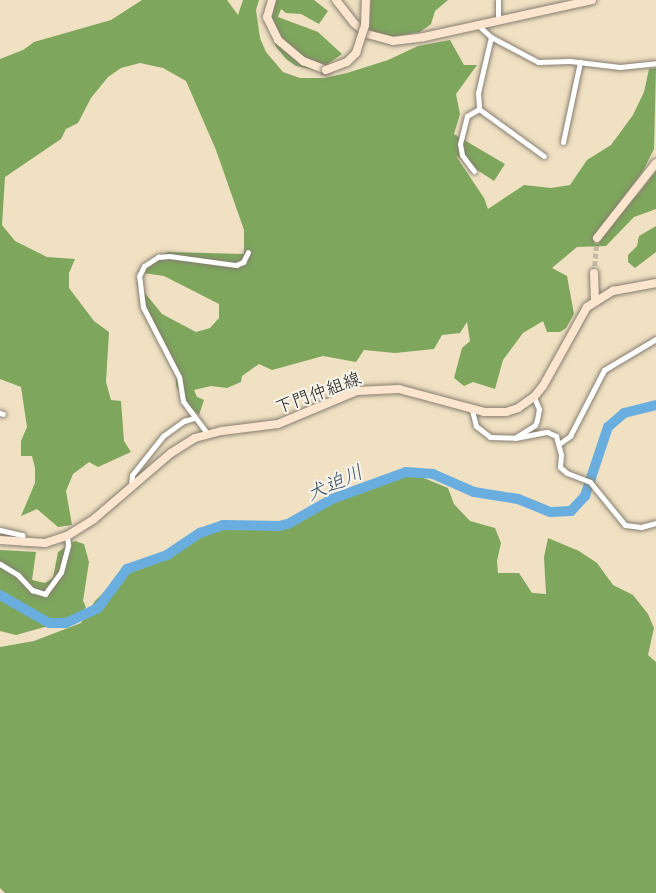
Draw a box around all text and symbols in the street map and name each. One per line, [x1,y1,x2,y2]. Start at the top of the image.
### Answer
street label: 下門仲組線 [272,367,364,419]
water label: 犬迫川 [302,459,366,505]

